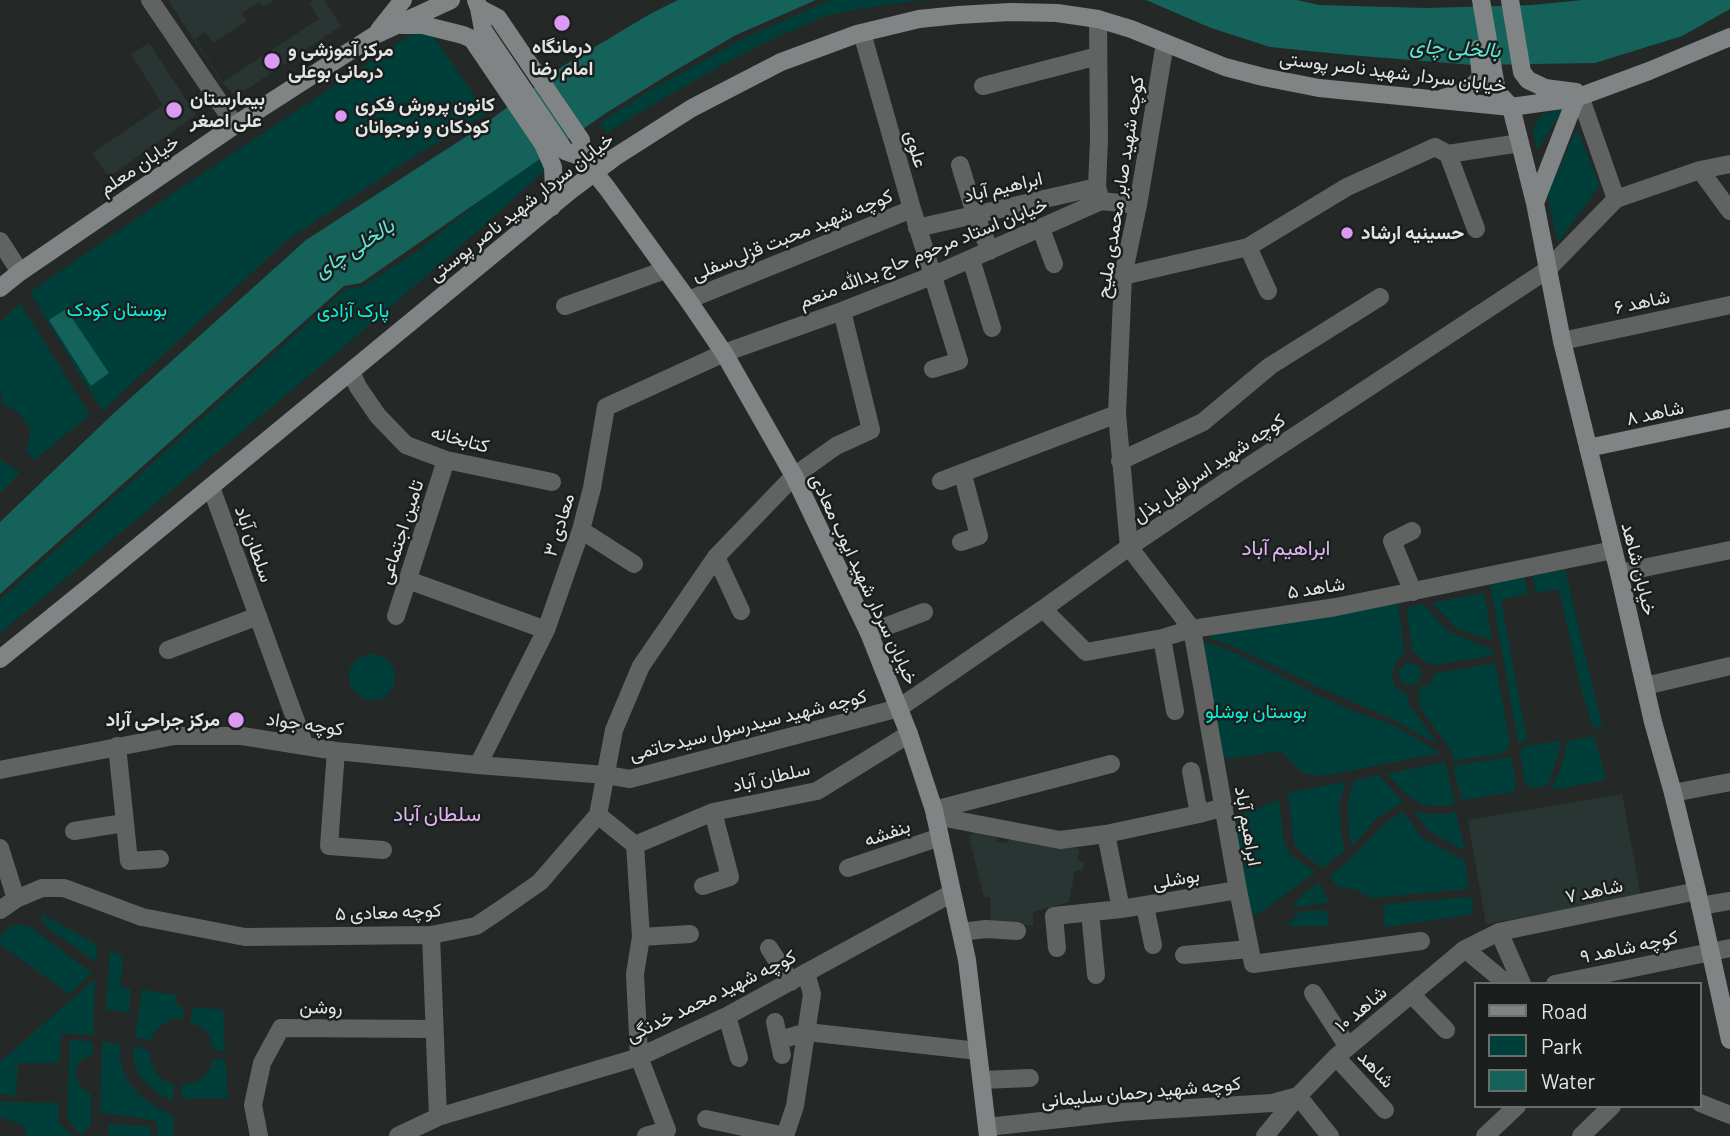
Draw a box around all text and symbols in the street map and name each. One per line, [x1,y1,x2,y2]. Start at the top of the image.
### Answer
marker: درمانگاه امام رضا [552,13,572,33]
water label: بالخلی چای [1409,33,1501,63]
place label: درمانگاه امام رضا [531,36,593,80]
place label: مرکز آموزشی و درمانی بوعلی [288,39,394,83]
street label: خیابان سردار شهید ناصر پوستی [1278,47,1508,97]
marker: مرکز آموزشی و درمانی بوعلی [262,51,282,71]
street label: کوچه شهید صابر محمدی ملیح [1091,74,1149,300]
place label: بیمارستان علی اصغر [190,88,265,132]
place label: کانون پرورش فکری کودکان و نوجوانان [355,94,495,138]
marker: بیمارستان علی اصغر [164,100,184,120]
marker: کانون پرورش فکری کودکان و نوجوانان [333,108,349,124]
street label: خیابان سردار شهید ناصر پوستی [424,128,618,286]
street label: علوی [900,128,932,170]
street label: خیابان معلم [95,130,183,200]
street label: ابراهیم آباد [961,167,1045,207]
street label: کوچه شهید محبت قزلی‌سفلی [688,184,896,286]
street label: خیابان استاد مرحوم حاج یدالله منعم [795,193,1051,313]
water label: بالخلی چای [309,213,399,283]
place label: حسینیه ارشاد [1361,222,1464,244]
marker: حسینیه ارشاد [1339,225,1355,241]
street label: شاهد ۶ [1612,285,1672,319]
park label: بوستان کودک [67,299,167,321]
park label: پارک آزادی [317,300,389,322]
street label: شاهد ۸ [1624,396,1686,430]
street label: کوچه شهید اسرافیل بذل [1128,409,1290,527]
street label: کتابخانه [428,420,492,458]
street label: خیابان سردار شهید ایوب معادی [805,470,923,688]
street label: تامین اجتماعی [373,477,429,587]
street label: معادی ۳ [539,491,579,559]
street label: سلطان آباد [230,503,278,585]
street label: خیابان شاهد [1616,520,1662,618]
district label: ابراهیم آباد [1242,535,1330,561]
street label: شاهد ۵ [1285,572,1347,604]
street label: کوچه شهید سیدرسول سیدحاتمی [627,684,869,766]
park label: بوستان بوشلو [1205,701,1307,723]
street label: کوچه جواد [265,707,345,741]
place label: مرکز جراحی آراد [106,709,220,731]
marker: مرکز جراحی آراد [226,710,246,730]
street label: سلطان آباد [730,757,812,797]
street label: ابراهیم آباد [1230,784,1266,868]
district label: سلطان آباد [393,801,481,827]
street label: بنفشه [861,815,913,851]
street label: بوشلی [1151,864,1201,894]
street label: شاهد ۷ [1563,874,1625,908]
street label: کوچه معادی ۵ [334,899,442,925]
street label: کوچه شاهد ۹ [1578,926,1680,968]
street label: کوچه شهید محمد خدنگی [622,945,800,1047]
street label: شاهد ۱۰ [1330,981,1392,1037]
legend [1474,982,1702,1108]
street label: روشن [299,995,343,1019]
text: Road [1541,998,1587,1023]
text: Park [1541,1033,1582,1058]
street label: شاهد [1353,1045,1399,1093]
text: Water [1541,1068,1595,1093]
street label: کوچه شهید رحمان سلیمانی [1040,1072,1242,1112]

